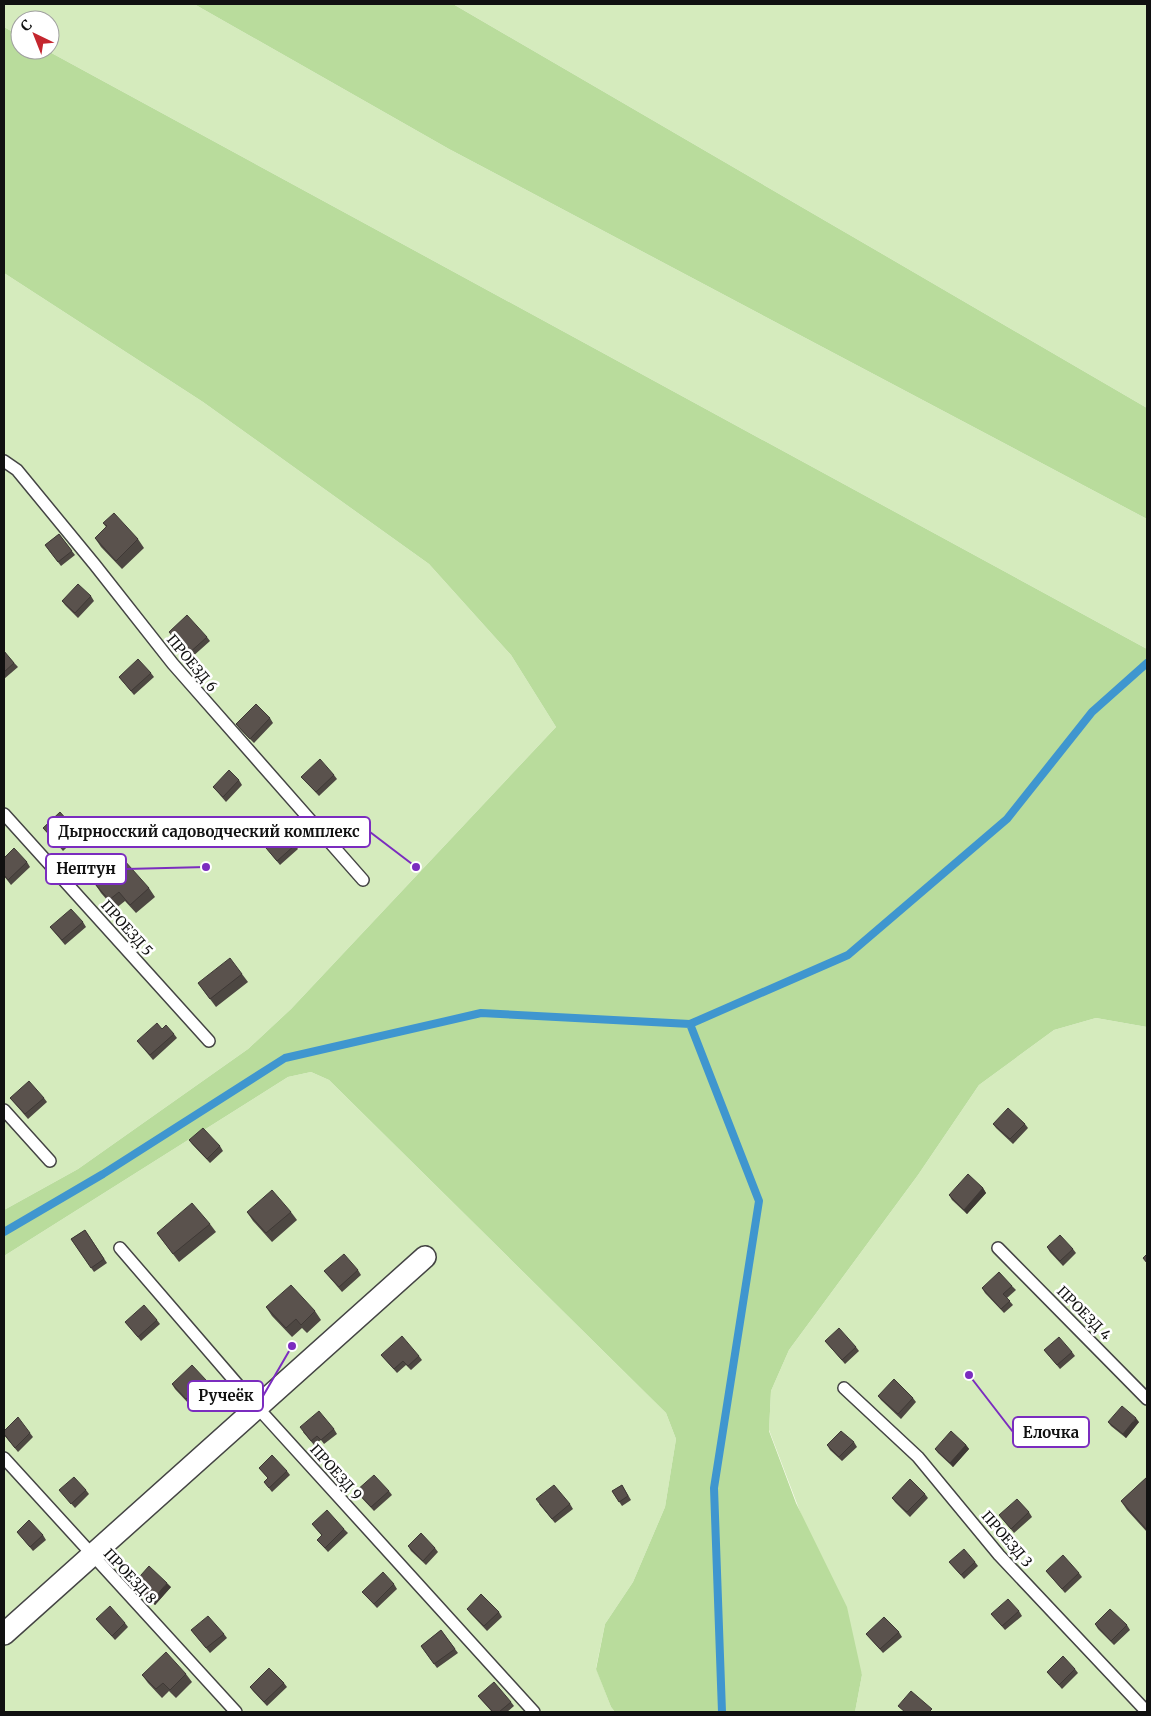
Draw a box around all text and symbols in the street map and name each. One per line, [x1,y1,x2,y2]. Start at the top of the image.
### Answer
north arrow [10,10,60,60]
text: С [17,16,36,35]
street label: ПРОЕЗД 6 [163,631,221,695]
callout: Дырносский садоводческий комплекс [48,817,370,847]
text: Дырносский садоводческий комплекс [58,822,360,841]
callout: Нептун [46,854,126,884]
text: Нептун [56,859,116,878]
street label: ПРОЕЗД 5 [97,896,157,960]
street label: ПРОЕЗД 4 [1053,1282,1115,1344]
callout: Ручеёк [188,1381,263,1411]
text: Ручеёк [198,1386,254,1405]
callout: Елочка [1013,1417,1089,1447]
text: Елочка [1023,1423,1080,1442]
street label: ПРОЕЗД 9 [306,1440,366,1504]
street label: ПРОЕЗД 3 [978,1507,1036,1571]
street label: ПРОЕЗД 8 [100,1545,160,1607]

